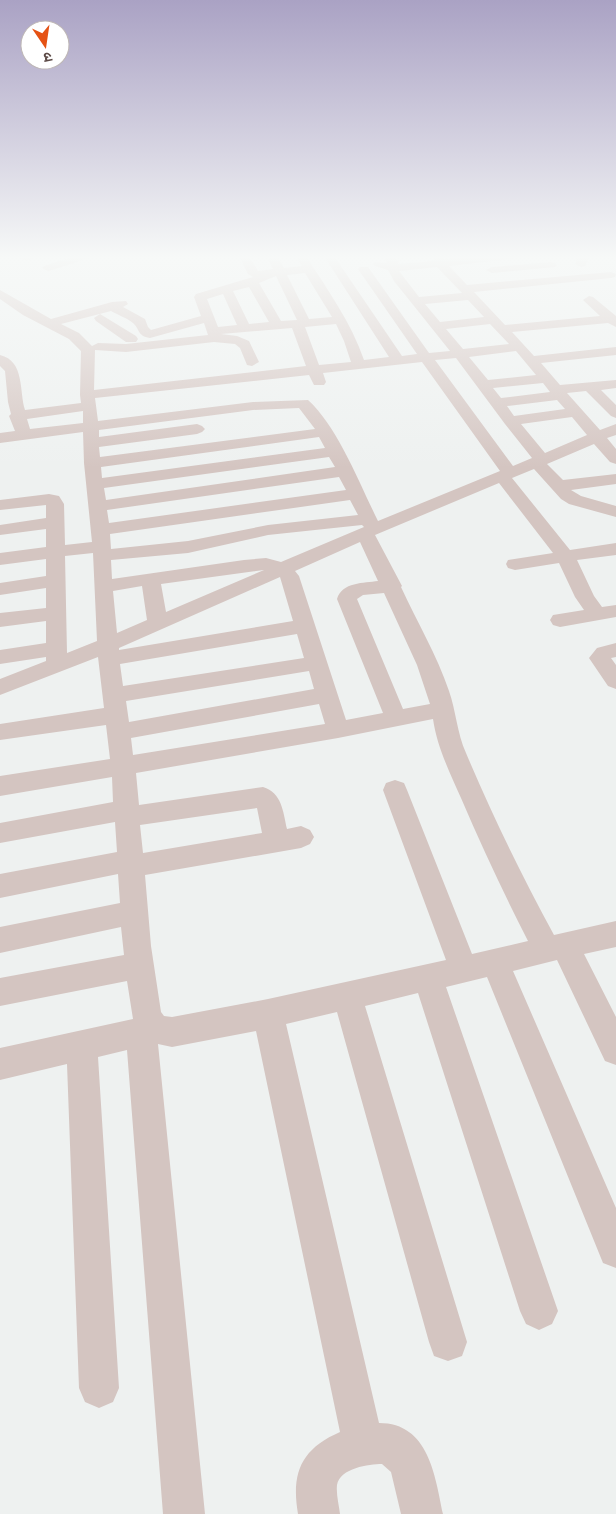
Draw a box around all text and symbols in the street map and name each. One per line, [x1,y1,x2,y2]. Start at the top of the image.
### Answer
north arrow [20,20,70,70]
text: उ [41,49,54,67]

